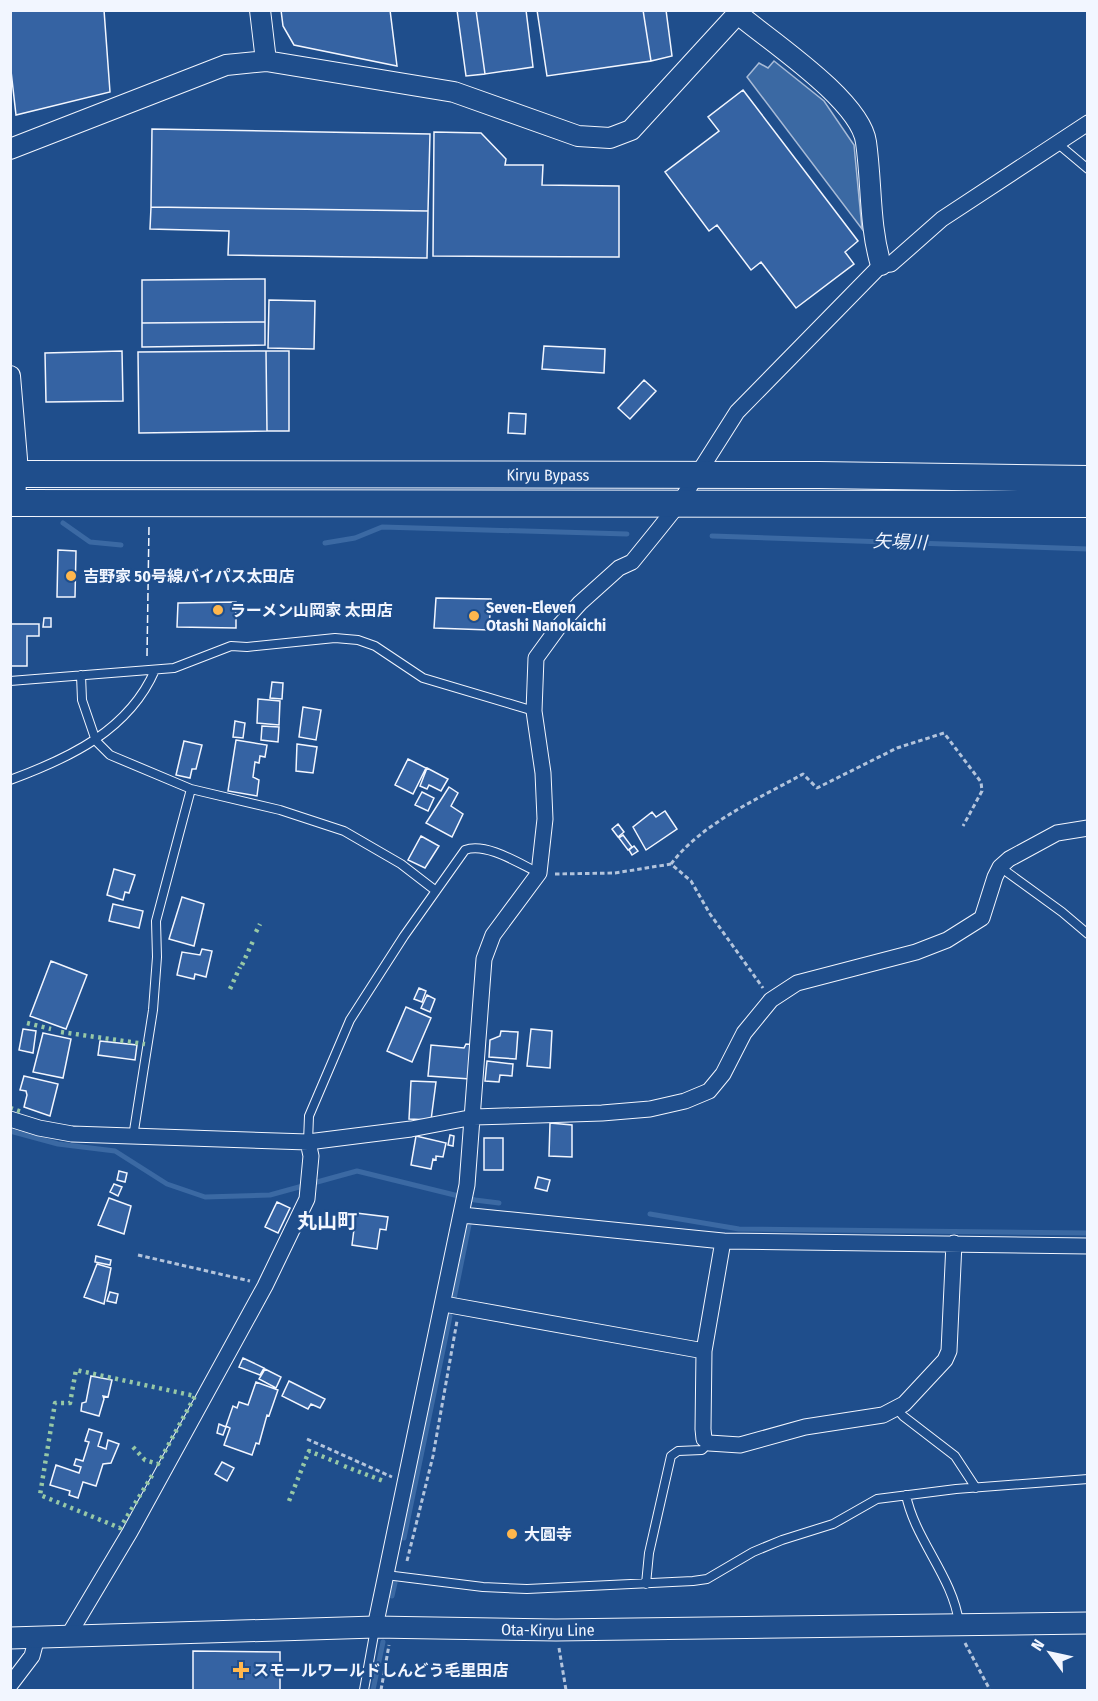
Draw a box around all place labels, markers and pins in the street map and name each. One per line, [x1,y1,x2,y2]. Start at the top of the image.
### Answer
place label: 吉野家 50号線バイパス太田店 [83,567,295,586]
marker: 吉野家 50号線バイパス太田店 [64,569,78,583]
place label: Seven-Eleven Otashi Nanokaichi [486,598,606,635]
place label: ラーメン山岡家 太田店 [230,601,393,620]
marker: ラーメン山岡家 太田店 [211,603,225,617]
marker: Seven-Eleven Otashi Nanokaichi [467,609,481,623]
place label: 大圓寺 [524,1525,572,1544]
marker: 大圓寺 [505,1527,519,1541]
place label: スモールワールドしんどう毛里田店 [253,1661,509,1680]
marker: スモールワールドしんどう毛里田店 [234,1663,248,1677]

